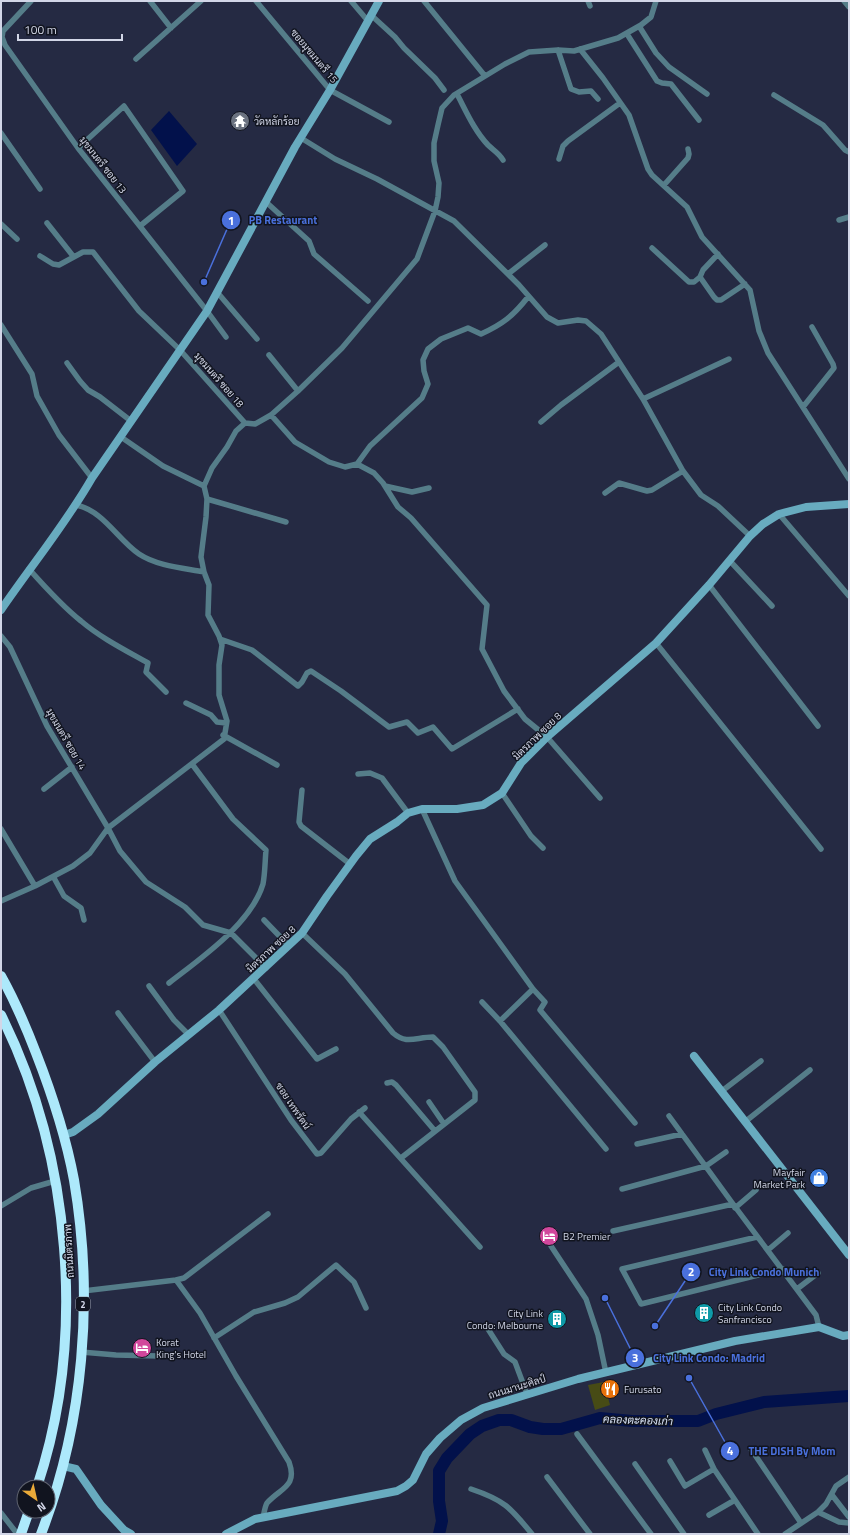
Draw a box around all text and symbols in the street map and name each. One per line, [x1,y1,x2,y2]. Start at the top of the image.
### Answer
scale bar [18,16,122,42]
text: 100 m [24,20,57,39]
street label: ซอยมุขมนตรี 15 [287,26,341,87]
temple icon: วัดหลักร้อย [229,110,251,132]
place label: วัดหลักร้อย [254,114,299,129]
street label: มุขมนตรี ซอย 13 [76,133,130,197]
callout: PB Restaurant [221,209,326,232]
text: 1 [228,211,234,230]
text: PB Restaurant [249,212,317,228]
street label: มุขมนตรี ซอย 18 [191,349,248,411]
street label: มุขมนตรี ซอย 14 [42,705,90,773]
street label: มิตรภาพ ซอย 8 [509,708,565,763]
street label: มิตรภาพ ซอย 8 [243,922,299,976]
street label: ซอย เทพรัตน์ [272,1079,314,1133]
place label: Mayfair Market Park [754,1165,806,1192]
shop icon: Mayfair Market Park [808,1167,830,1189]
street label: ถนนมิตรภาพ [60,1224,78,1278]
hotel icon: B2 Premier [538,1225,560,1247]
place label: B2 Premier [563,1229,611,1244]
callout: City Link Condo Munich [681,1260,828,1283]
text: 2 [688,1262,694,1281]
text: City Link Condo Munich [709,1264,819,1280]
road number: 2 [76,1297,90,1311]
place label: City Link Condo Sanfrancisco [718,1300,782,1327]
building icon: City Link Condo Sanfrancisco [693,1302,715,1324]
place label: City Link Condo: Melbourne [467,1306,543,1333]
building icon: City Link Condo: Melbourne [546,1308,568,1330]
place label: Korat King's Hotel [156,1335,206,1362]
hotel icon: Korat King's Hotel [131,1337,153,1359]
callout: City Link Condo: Madrid [625,1346,773,1369]
text: 3 [632,1348,638,1367]
text: City Link Condo: Madrid [653,1350,765,1366]
street label: ถนนมานะศิลป์ [486,1371,548,1403]
restaurant icon: Furusato [599,1378,621,1400]
place label: Furusato [624,1382,662,1397]
water label: คลองตะคองเก่า [603,1411,673,1429]
callout: THE DISH By Mom [720,1439,843,1462]
text: 4 [727,1441,734,1460]
text: THE DISH By Mom [749,1443,835,1459]
north arrow [16,1479,56,1519]
text: N [34,1499,49,1516]

